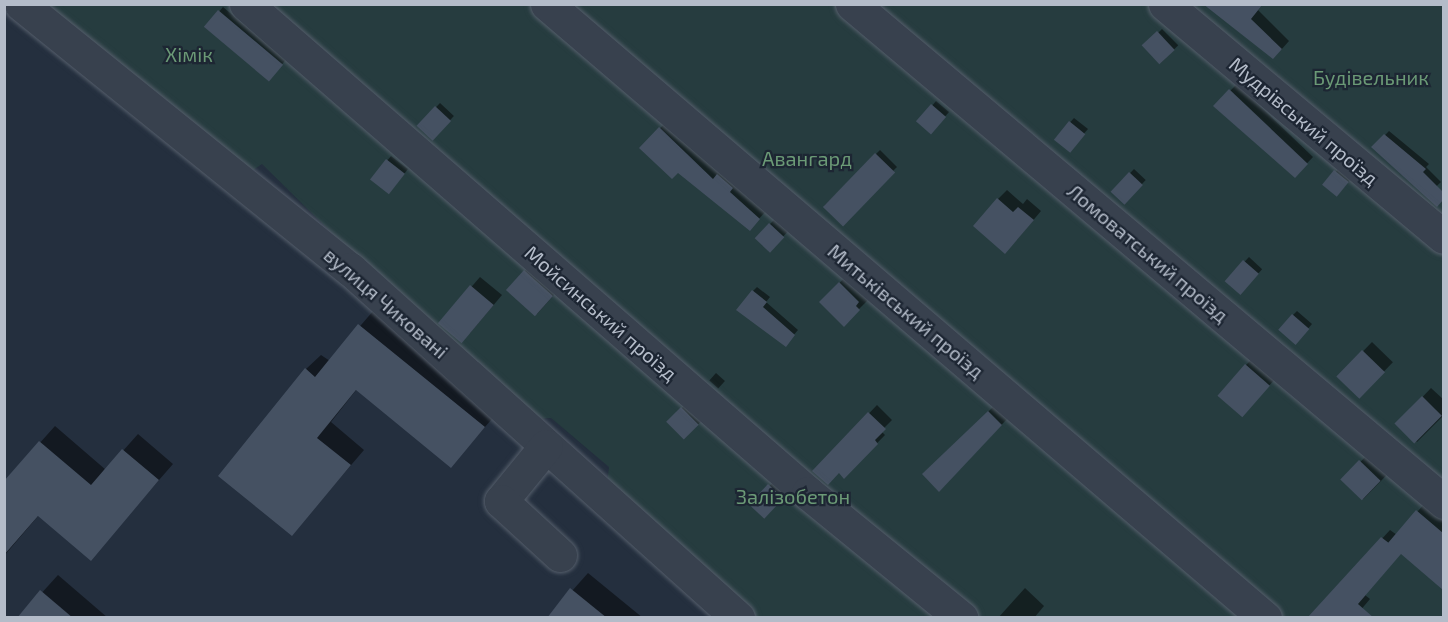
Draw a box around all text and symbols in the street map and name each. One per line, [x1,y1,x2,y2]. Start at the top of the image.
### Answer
park label: Хімік [165,42,213,66]
street label: Мудрівський проїзд [1225,52,1383,190]
park label: Будівельник [1313,65,1429,89]
park label: Авангард [762,146,852,170]
street label: Ломоватський проїзд [1063,179,1233,327]
street label: Митьківський проїзд [823,239,989,383]
street label: Мойсинський проїзд [520,240,682,386]
street label: вулиця Чиковані [319,243,453,363]
park label: Залізобетон [736,484,850,508]

